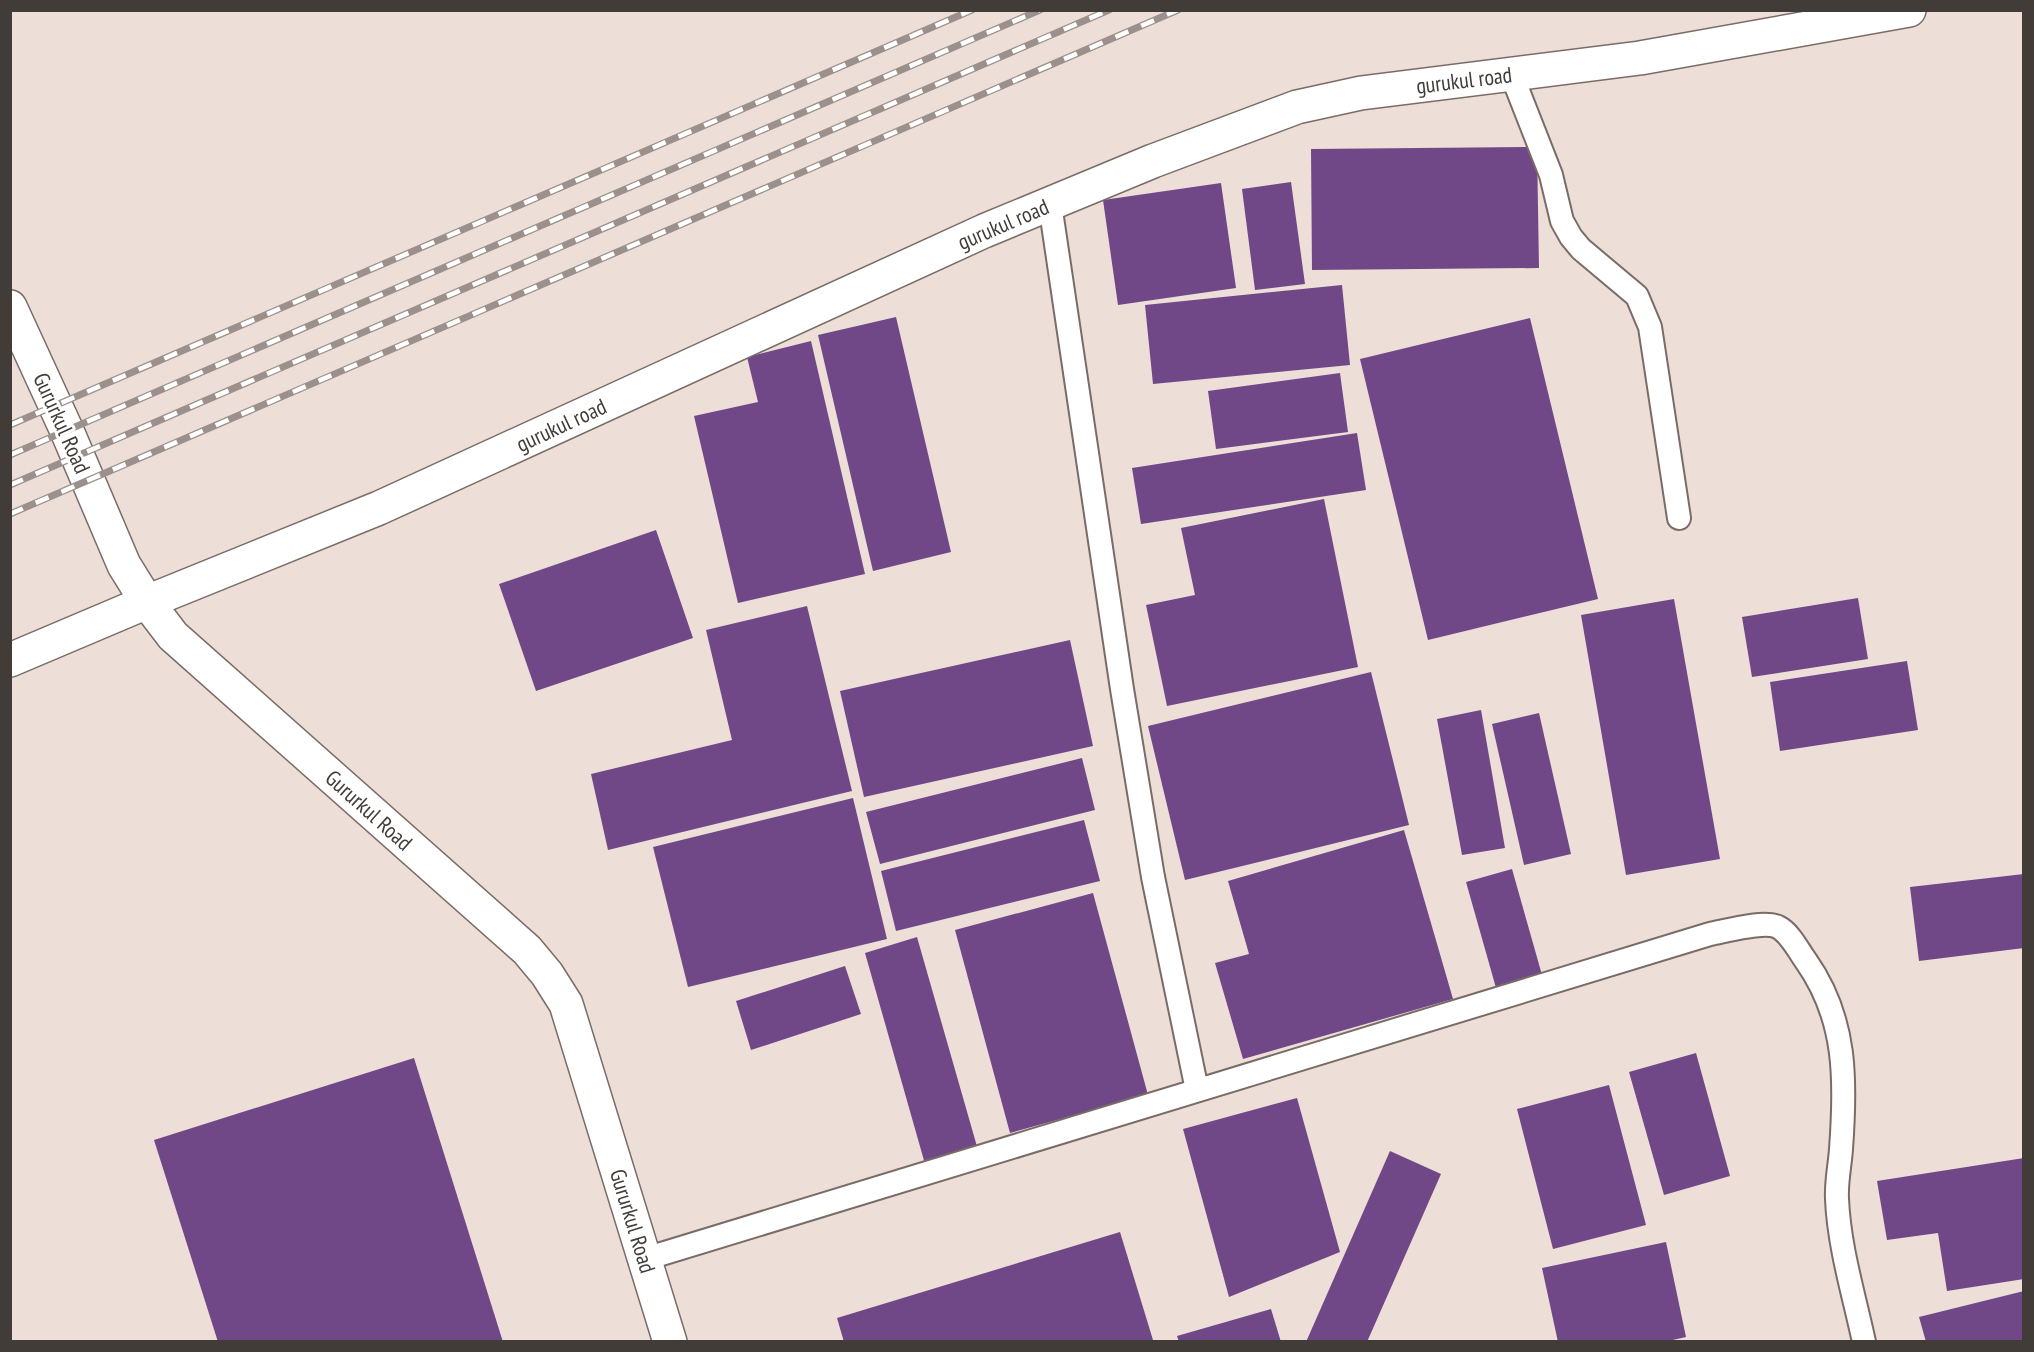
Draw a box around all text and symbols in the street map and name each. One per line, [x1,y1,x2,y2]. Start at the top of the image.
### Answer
street label: gurukul road [1414,60,1514,100]
street label: gurukul road [953,192,1053,256]
street label: Gururkul Road [27,368,97,478]
street label: gurukul road [511,392,611,458]
street label: Gururkul Road [320,764,418,856]
street label: Gururkul Road [604,1166,662,1276]

